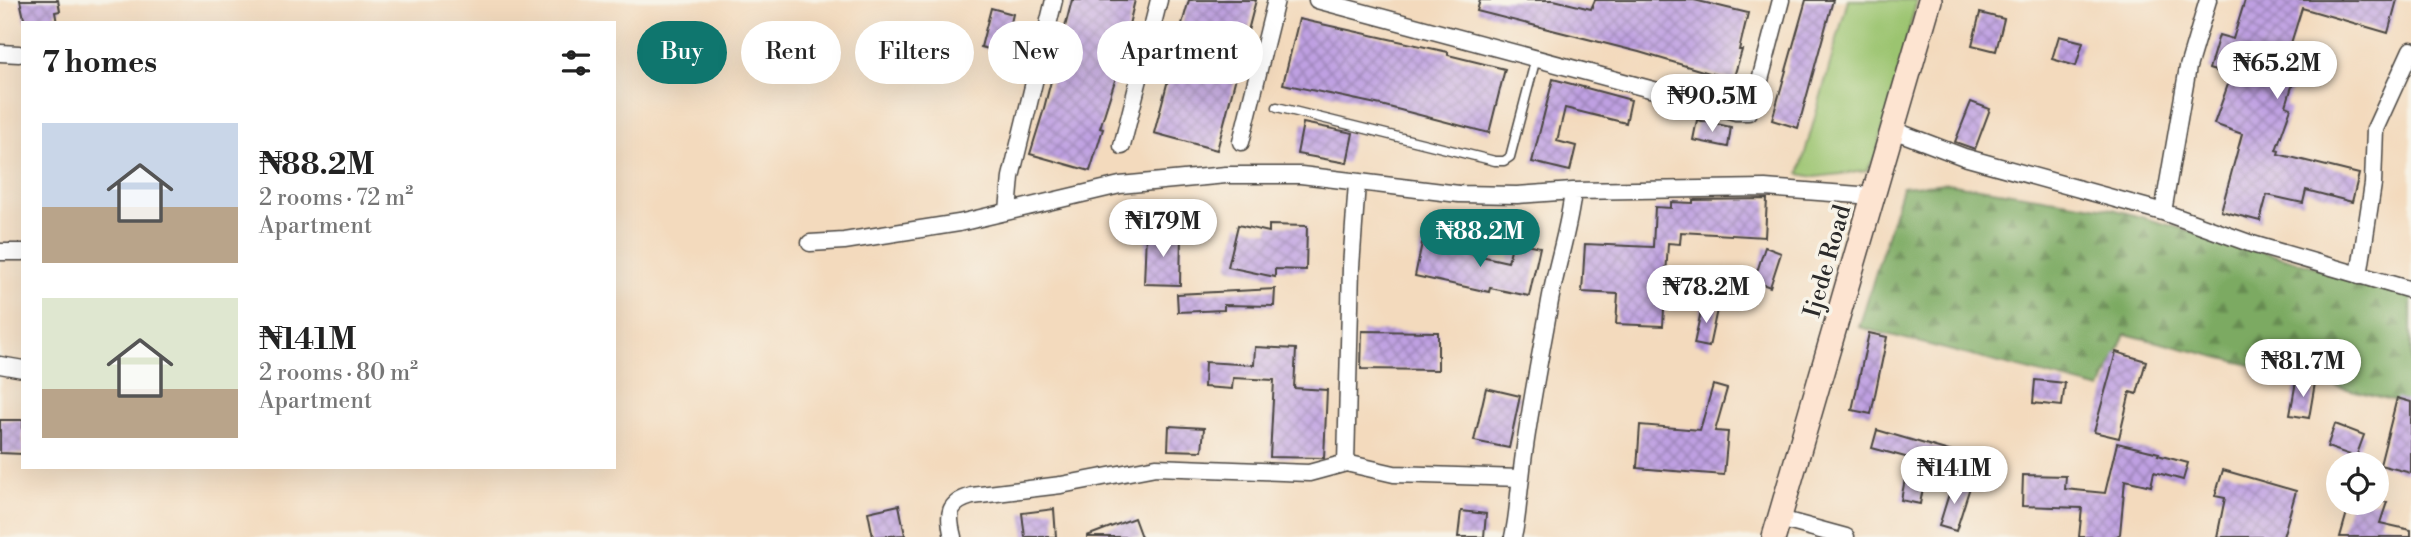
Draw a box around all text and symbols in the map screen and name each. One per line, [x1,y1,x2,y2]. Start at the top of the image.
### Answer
chip: Buy [637,21,727,84]
chip: Rent [741,21,841,84]
chip: Filters [855,21,974,84]
chip: New [988,21,1083,84]
chip: Apartment [1097,21,1263,84]
pin: ₦65.2M [2220,42,2334,101]
text: 7 homes [42,44,157,82]
icon: filters [557,44,595,82]
text: ₦65.2M [2233,50,2321,78]
pin: ₦90.5M [1655,74,1769,134]
text: ₦90.5M [1667,83,1757,111]
text: ₦88.2M [259,146,374,184]
icon: home [98,151,182,235]
text: 2 rooms · 72 m² [259,184,413,212]
pin: ₦179M [1114,200,1212,259]
street label: Ijede Road [1798,201,1858,321]
text: ₦179M [1125,208,1201,236]
pin: ₦88.2M [1423,210,1537,269]
text: Apartment [259,212,372,240]
text: ₦88.2M [1436,218,1524,246]
pin: ₦78.2M [1649,266,1763,325]
text: ₦78.2M [1663,274,1749,302]
text: ₦141M [259,321,356,359]
icon: home [98,326,182,410]
pin: ₦81.7M [2246,340,2360,399]
text: ₦81.7M [2261,348,2345,376]
text: 2 rooms · 80 m² [259,359,418,387]
text: Apartment [259,387,372,415]
pin: ₦141M [1905,447,2003,506]
map controls [2326,452,2389,515]
button: locate [2326,452,2389,515]
text: ₦141M [1917,455,1991,483]

